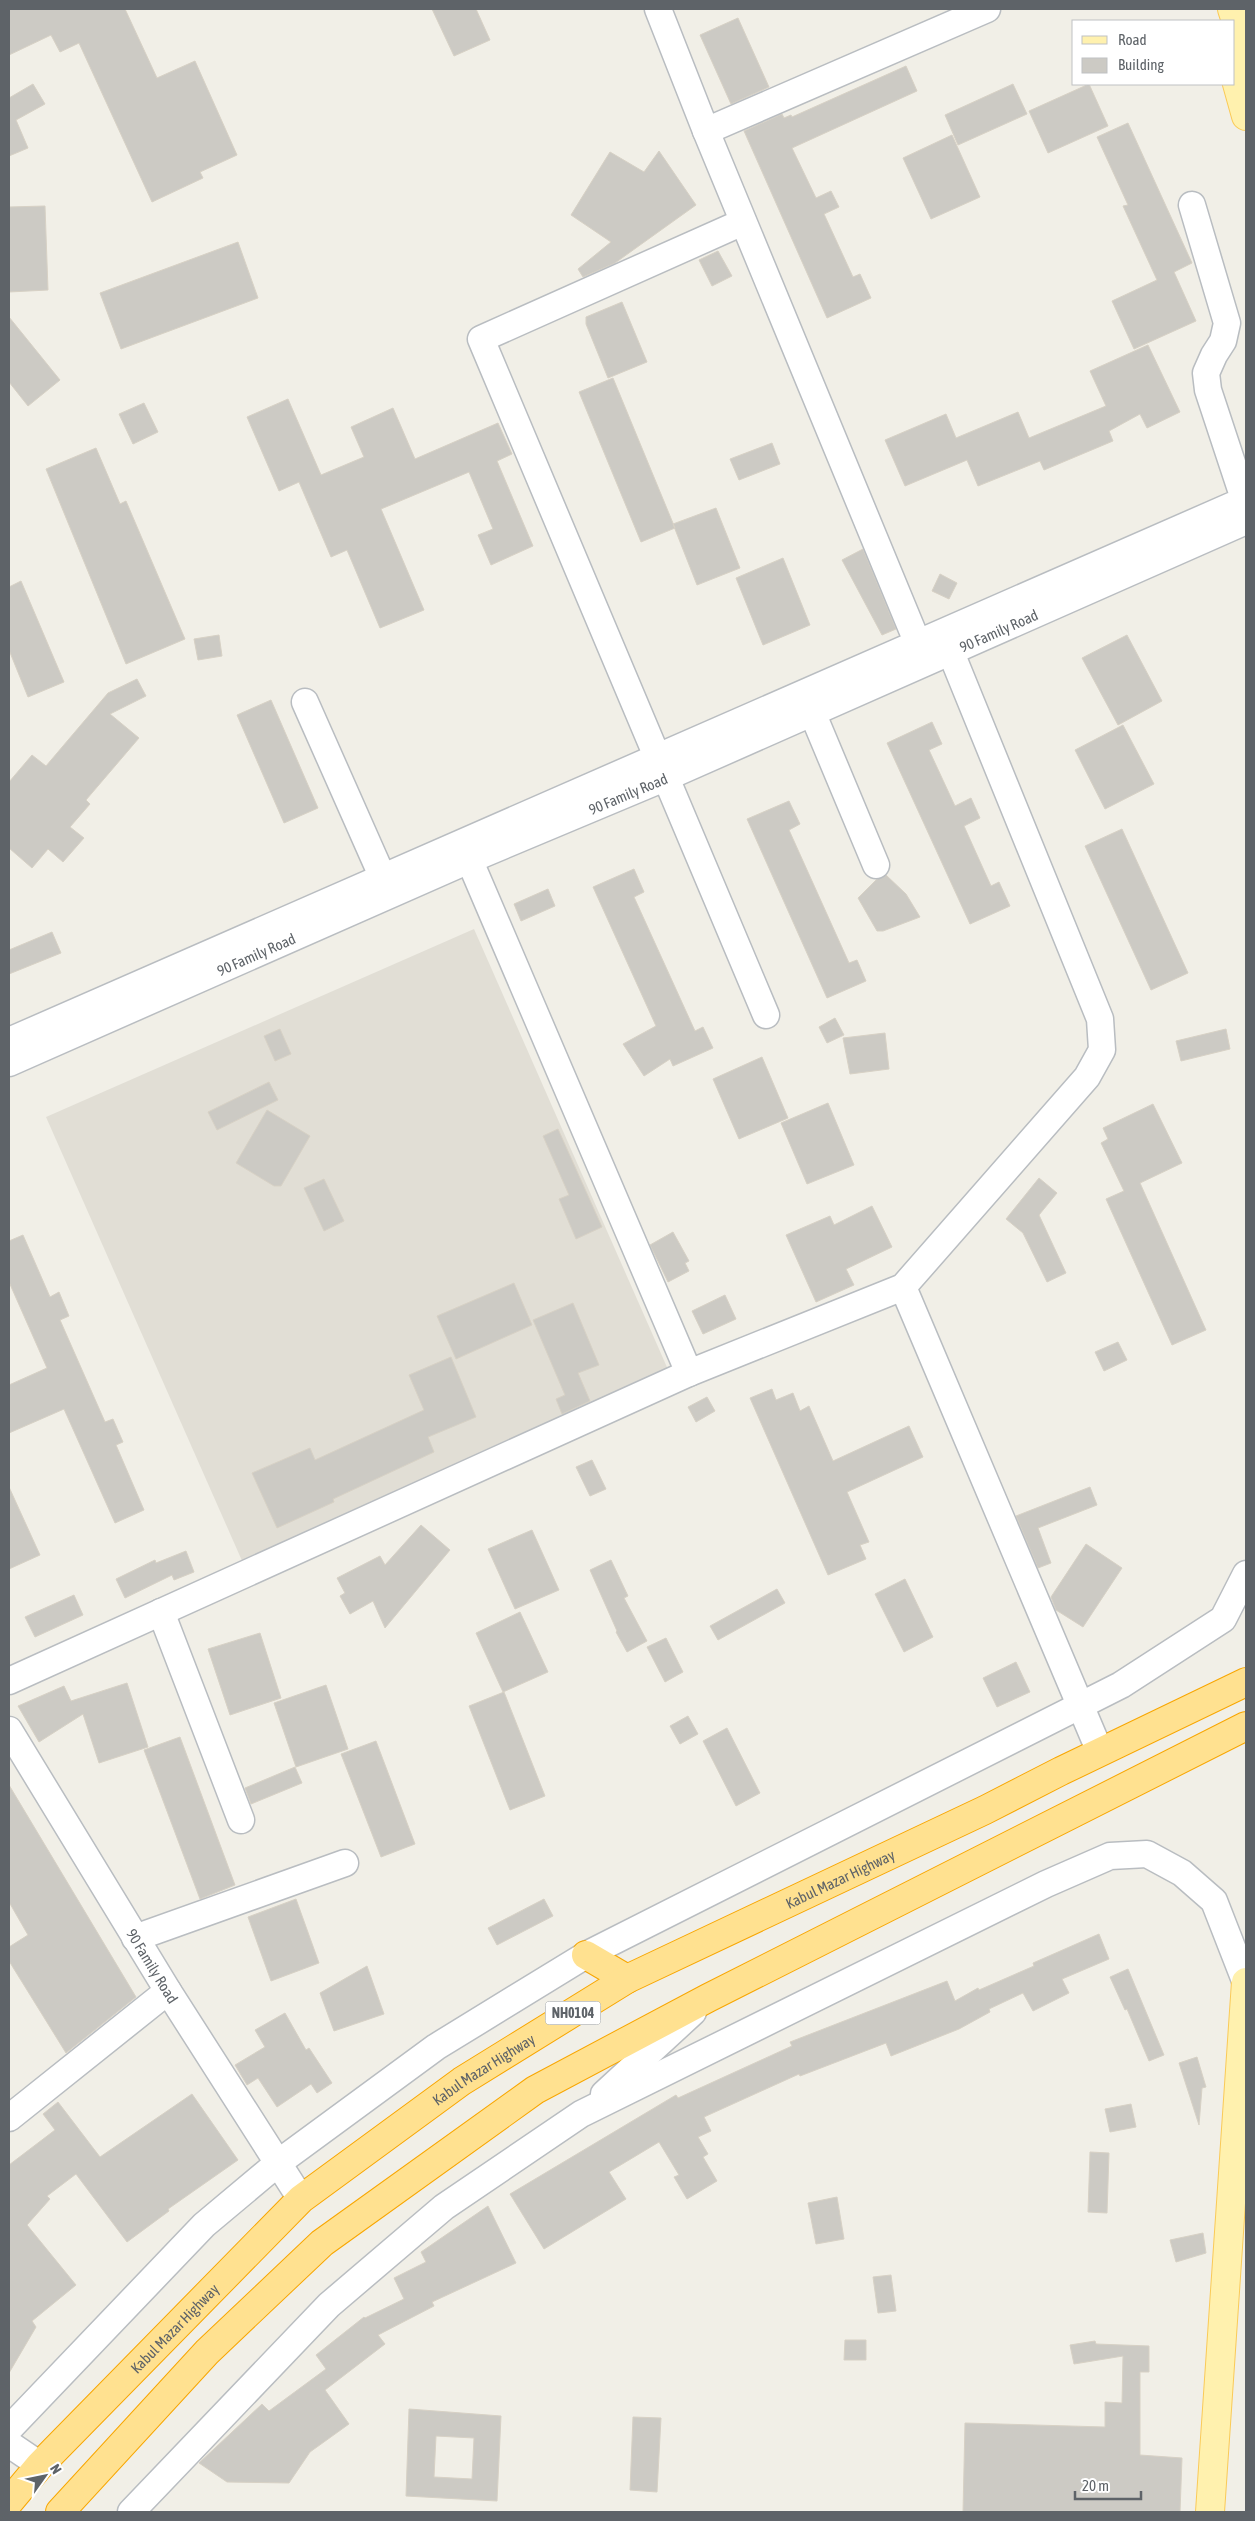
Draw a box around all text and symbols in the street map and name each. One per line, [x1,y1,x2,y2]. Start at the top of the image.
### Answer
legend [1072,20,1235,85]
text: Road [1118,31,1147,48]
text: Building [1118,56,1164,73]
street label: 90 Family Road [957,606,1040,655]
street label: 90 Family Road [586,769,670,817]
street label: 90 Family Road [214,929,298,979]
street label: Kabul Mazar Highway [783,1846,897,1911]
street label: 90 Family Road [123,1925,182,2006]
road number: NH0104 [546,2002,600,2025]
street label: Kabul Mazar Highway [429,2030,538,2108]
street label: Kabul Mazar Highway [127,2280,222,2376]
north arrow [20,2451,70,2501]
text: N [47,2461,65,2477]
scale bar [1075,2468,1141,2500]
text: 20 m [1082,2477,1109,2494]

